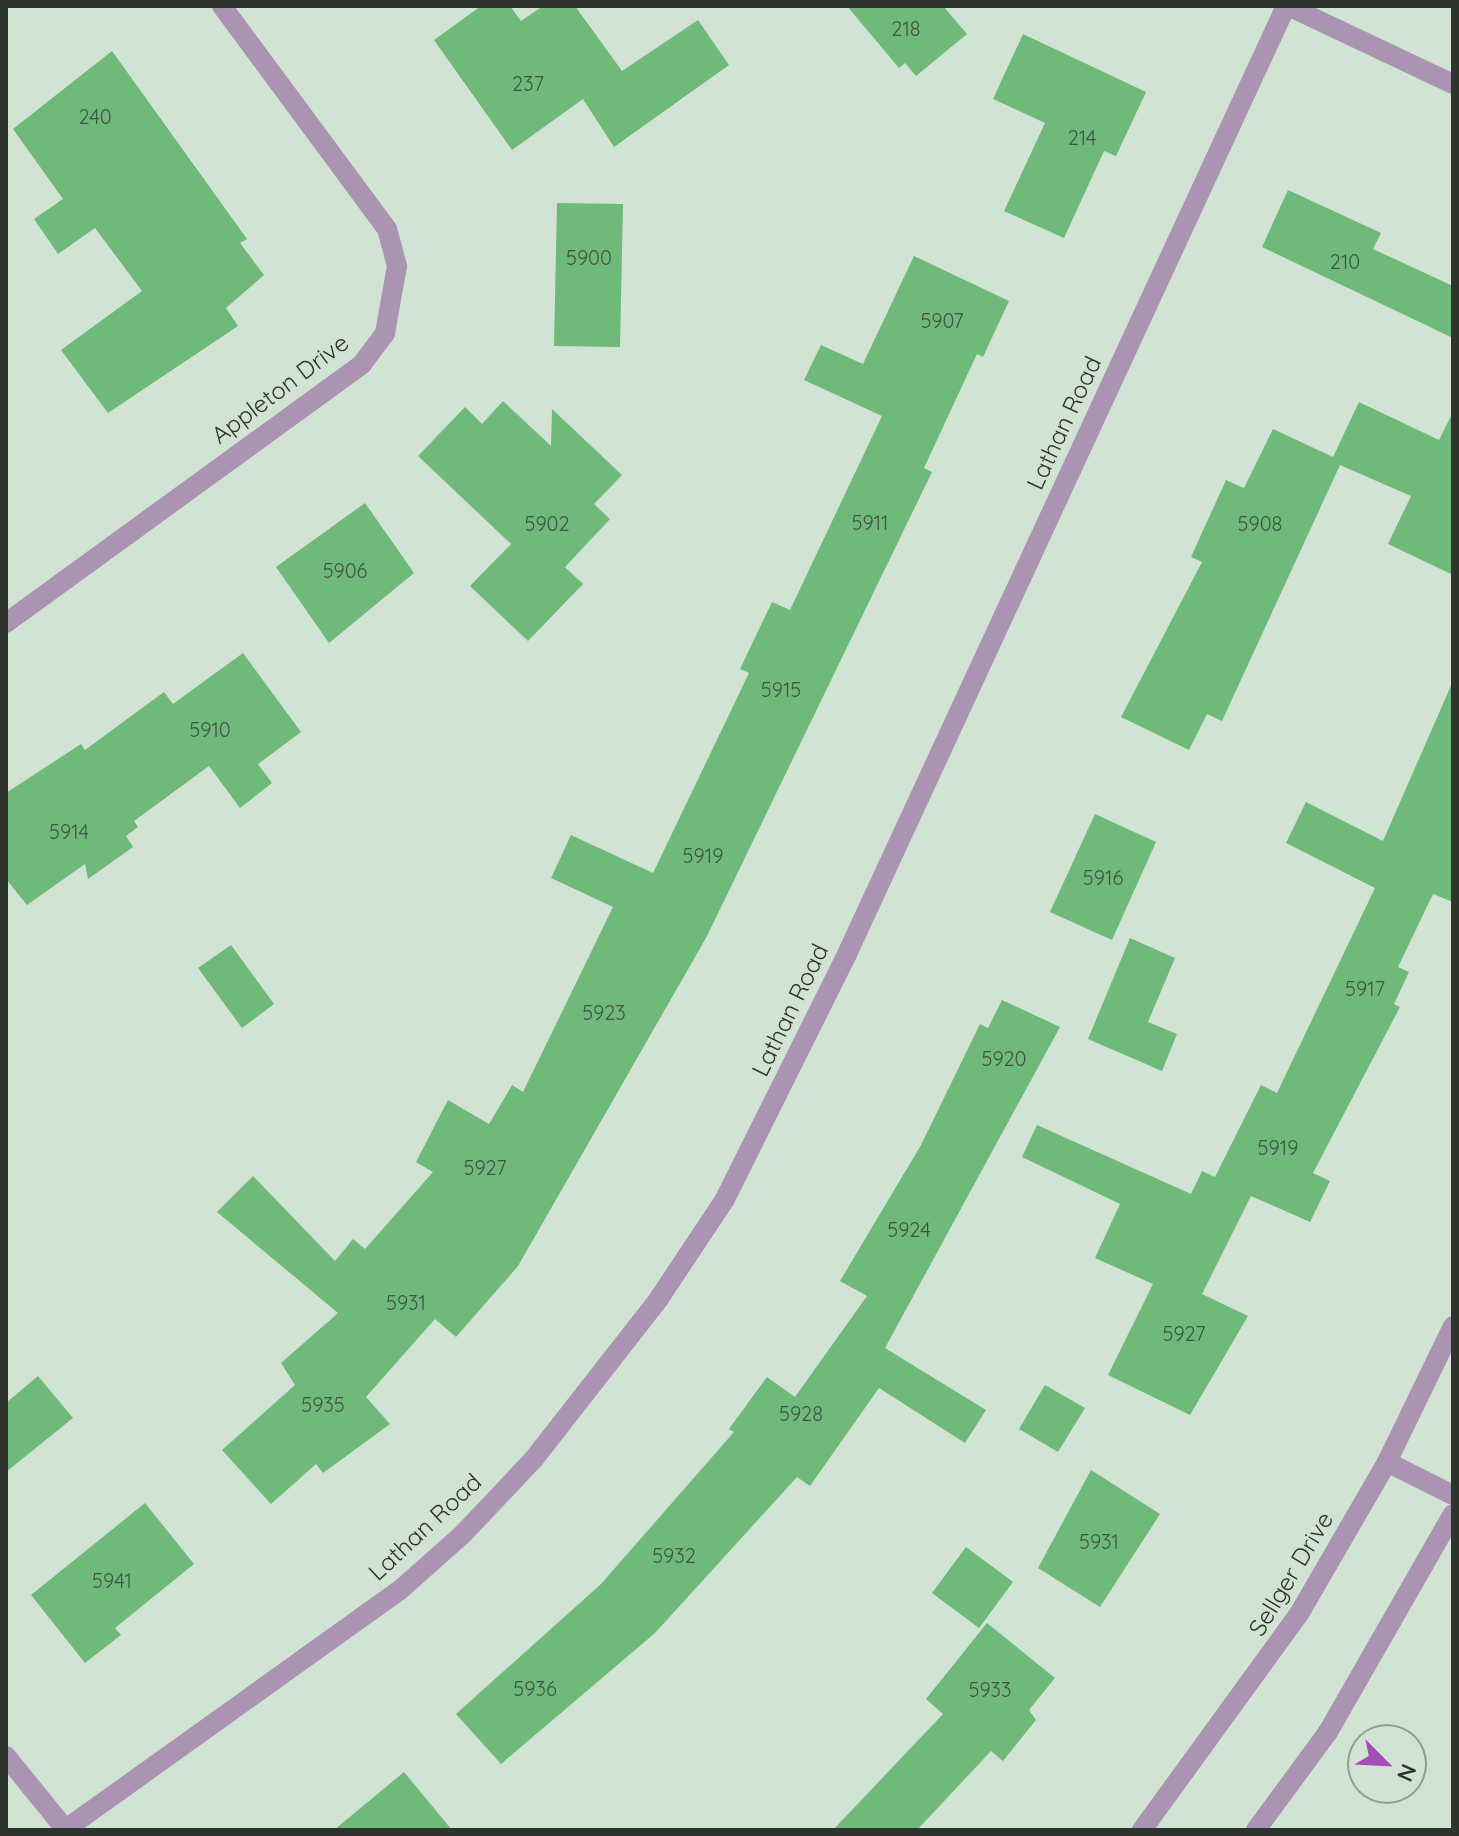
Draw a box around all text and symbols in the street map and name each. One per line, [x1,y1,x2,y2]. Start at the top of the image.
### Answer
house number: 218 [891,16,921,40]
house number: 237 [512,71,544,95]
house number: 240 [78,104,112,128]
house number: 214 [1068,125,1096,149]
house number: 5900 [566,245,612,269]
house number: 210 [1330,249,1360,273]
house number: 5907 [920,308,964,332]
street label: Appleton Drive [206,328,354,450]
street label: Lathan Road [1021,352,1107,494]
house number: 5911 [851,510,889,534]
house number: 5902 [524,511,570,535]
house number: 5908 [1238,511,1282,535]
house number: 5906 [323,558,367,582]
house number: 5915 [761,677,801,701]
house number: 5910 [189,717,231,741]
house number: 5914 [49,819,89,843]
house number: 5919 [683,843,723,867]
house number: 5916 [1083,865,1123,889]
street label: Lathan Road [746,939,834,1081]
house number: 5917 [1345,976,1385,1000]
house number: 5923 [582,1000,626,1024]
house number: 5920 [981,1046,1027,1070]
house number: 5919 [1258,1135,1298,1159]
house number: 5927 [463,1155,507,1179]
house number: 5924 [887,1217,931,1241]
house number: 5931 [386,1290,426,1314]
house number: 5927 [1162,1321,1206,1345]
house number: 5935 [301,1392,345,1416]
house number: 5928 [779,1401,823,1425]
street label: Lathan Road [363,1468,487,1586]
street label: Sellger Drive [1243,1507,1339,1641]
house number: 5931 [1079,1529,1119,1553]
house number: 5932 [652,1543,696,1567]
house number: 5941 [92,1568,132,1592]
house number: 5936 [513,1676,557,1700]
house number: 5933 [968,1677,1012,1701]
north arrow [1347,1724,1427,1804]
text: N [1391,1760,1423,1786]

